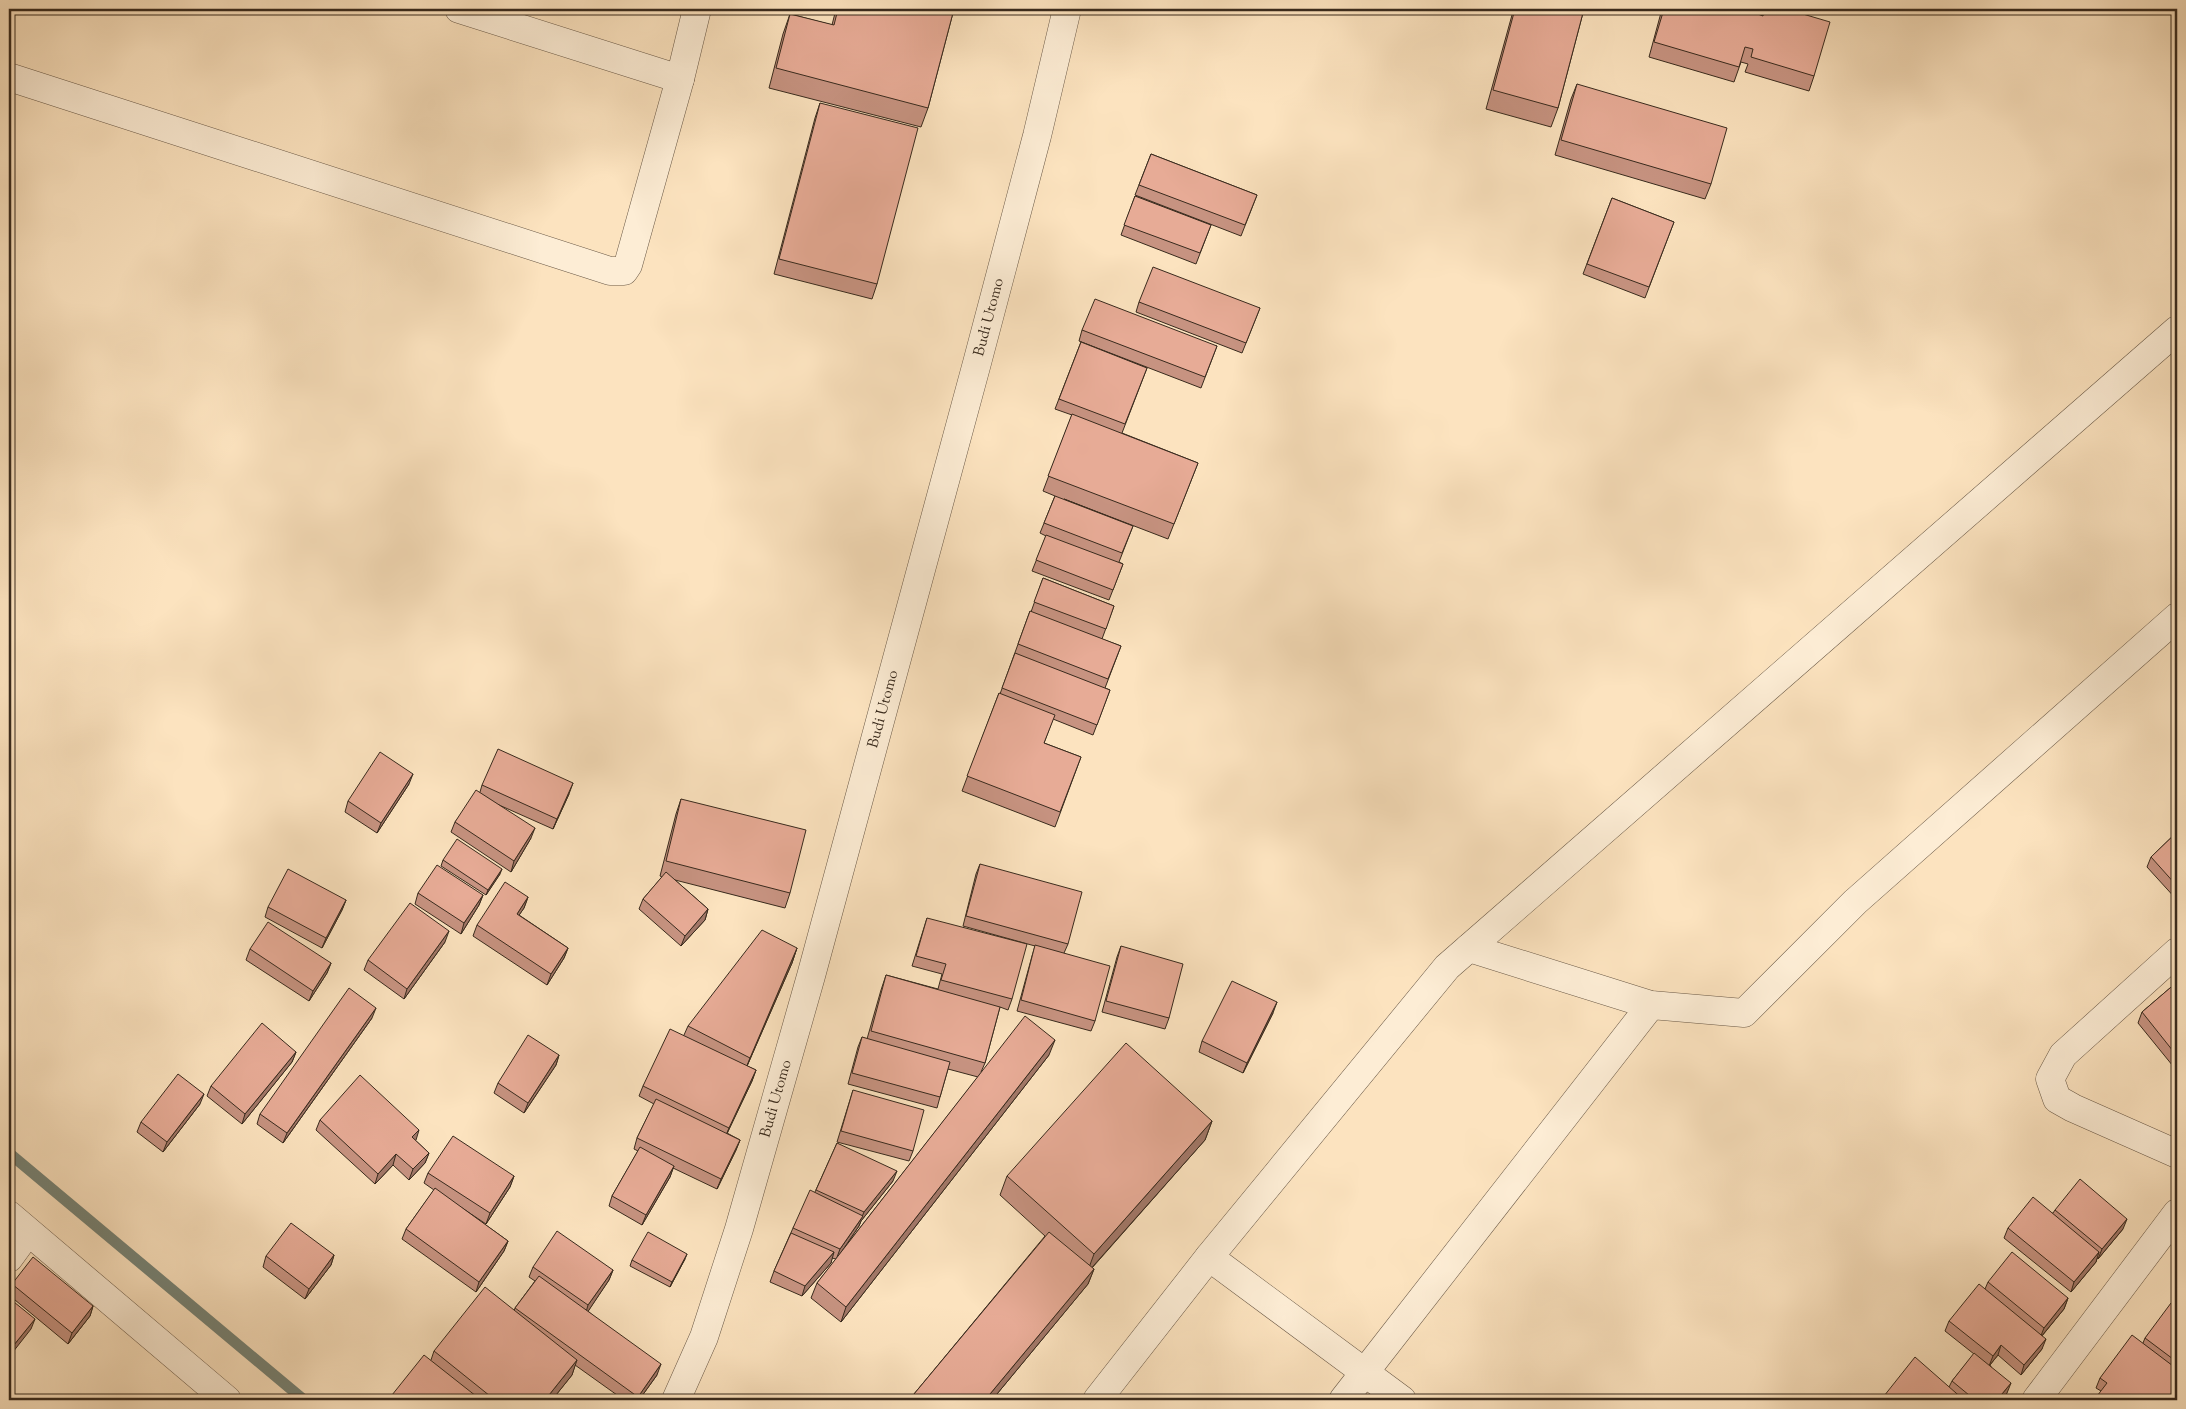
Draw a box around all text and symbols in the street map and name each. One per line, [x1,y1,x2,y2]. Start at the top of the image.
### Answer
street label: Budi Utomo [969,276,1010,359]
street label: Budi Utomo [863,668,904,751]
street label: Budi Utomo [755,1057,797,1140]

